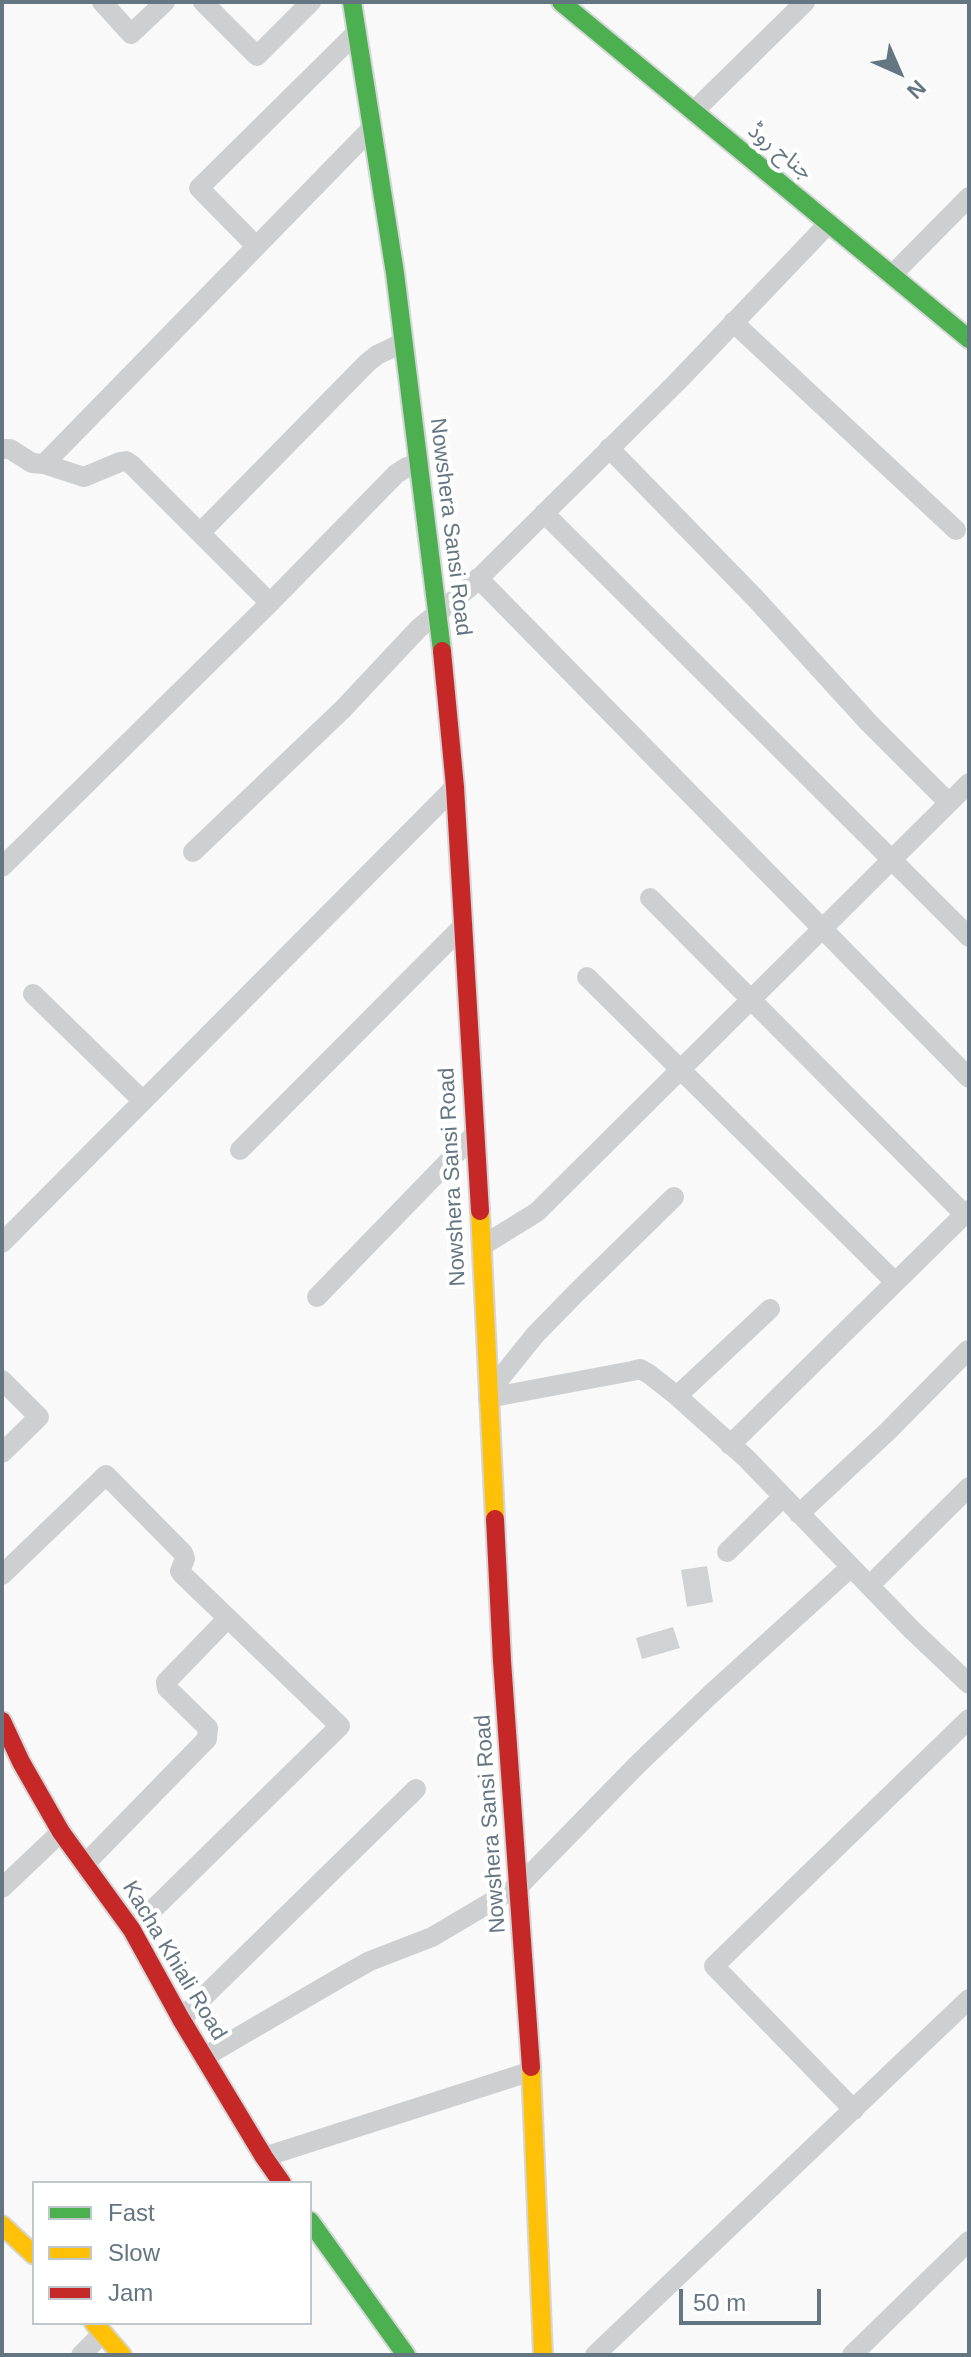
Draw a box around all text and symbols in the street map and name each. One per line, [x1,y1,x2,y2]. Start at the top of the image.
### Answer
north arrow [859,32,939,112]
text: N [902,75,931,104]
street label: جناح روڈ [742,118,818,186]
street label: Nowshera Sansi Road [424,417,476,637]
street label: Nowshera Sansi Road [434,1067,472,1287]
street label: Nowshera Sansi Road [470,1714,512,1934]
street label: Kacha Khiali Road [116,1877,232,2045]
legend [32,2181,312,2325]
text: Fast [108,2199,155,2226]
text: Slow [108,2239,160,2266]
scale bar [683,2273,825,2323]
text: Jam [108,2279,153,2306]
text: 50 m [693,2289,746,2316]

